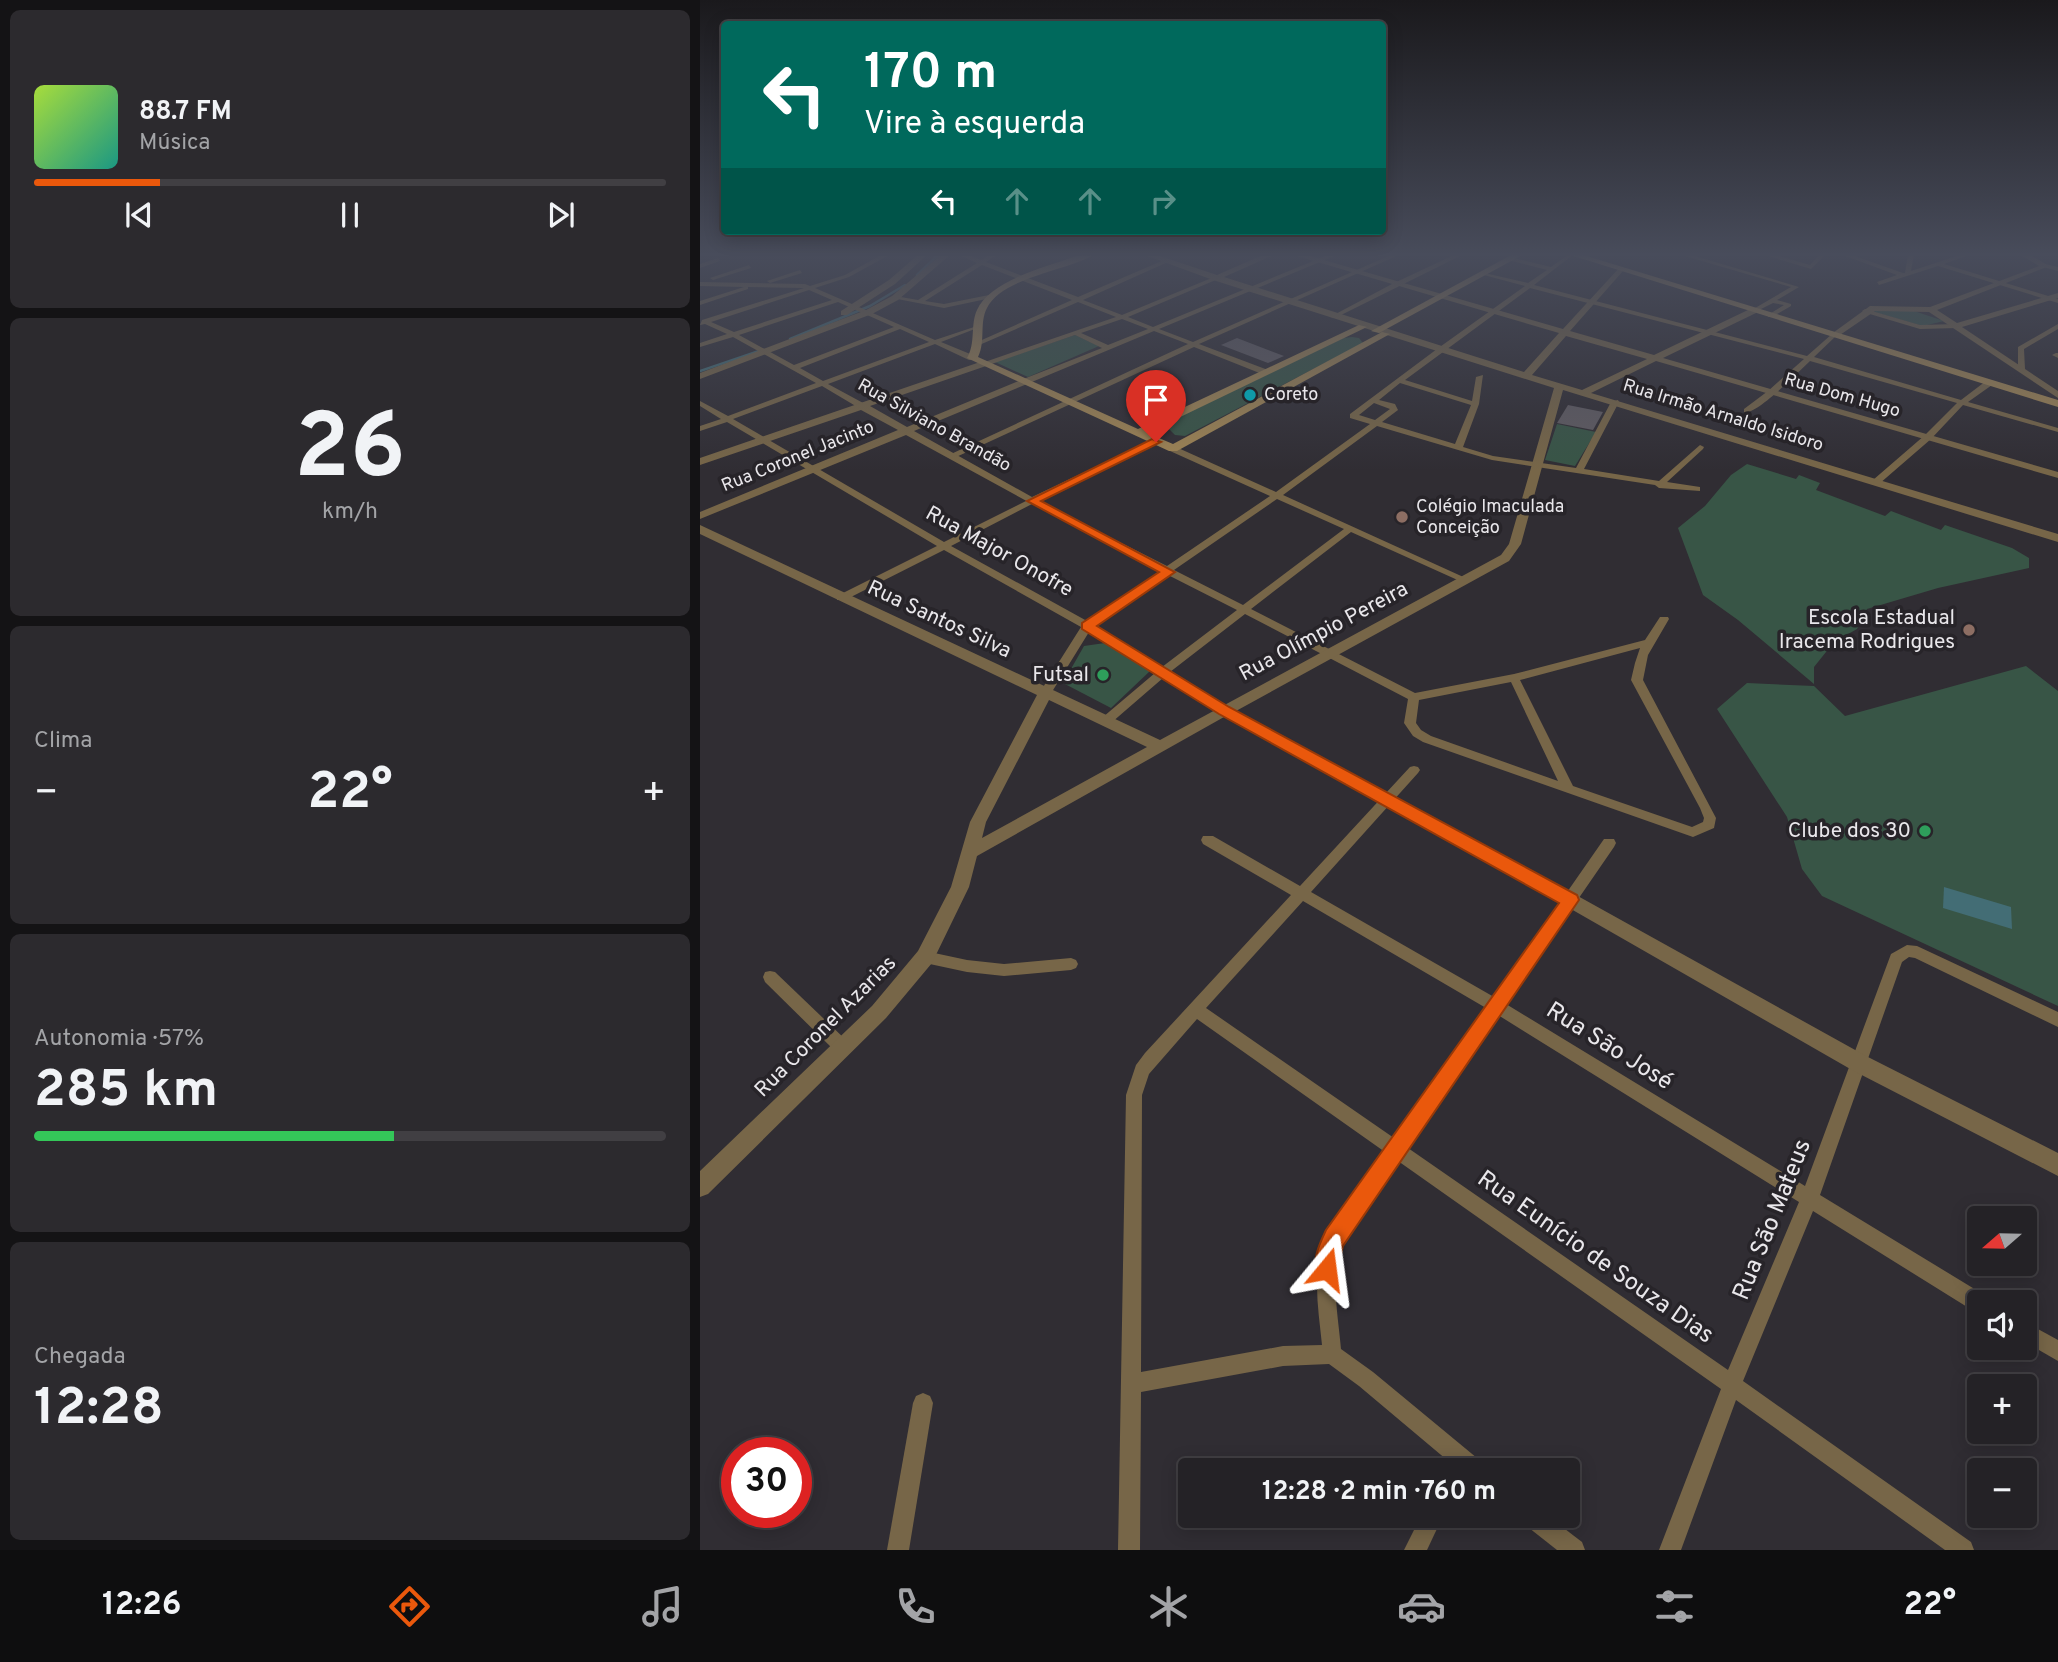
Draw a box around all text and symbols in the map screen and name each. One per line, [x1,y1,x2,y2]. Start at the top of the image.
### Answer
text: 170 m [864,44,997,106]
icon: left [749,49,840,140]
text: 88.7 FM [139,96,232,129]
text: Vire à esquerda [864,105,1085,145]
text: Música [139,129,210,158]
icon: left [925,182,963,220]
icon: ahead [998,182,1036,220]
icon: ahead [1071,182,1109,220]
icon: right [1144,182,1182,220]
icon: previous [120,196,158,234]
icon: pause [331,196,369,234]
icon: next [542,196,580,234]
street label: Rua Dom Hugo [1781,368,1903,424]
pin [1126,370,1186,442]
street label: Rua Silviano Brandão [853,374,1015,478]
street label: Rua Irmão Arnaldo Isidoro [1620,375,1826,457]
icon: arrive [1137,381,1175,419]
place label: Coreto [1264,384,1318,407]
marker: Coreto [1242,387,1258,403]
text: 26 [294,395,406,510]
street label: Rua Coronel Jacinto [718,416,878,498]
place label: Colégio Imaculada Conceição [1416,496,1564,540]
text: km/h [322,498,378,527]
street label: Rua Major Onofre [920,500,1078,604]
marker: Colégio Imaculada Conceição [1394,509,1410,525]
street label: Rua Santos Silva [863,575,1015,665]
street label: Rua Olímpio Pereira [1235,576,1413,688]
place label: Escola Estadual Iracema Rodrigues [1779,605,1955,656]
marker: Escola Estadual Iracema Rodrigues [1961,622,1977,638]
place label: Futsal [1032,662,1089,689]
marker: Futsal [1095,667,1111,683]
text: Clima [34,727,92,756]
text: 22° [307,761,393,827]
text: − [34,770,59,819]
text: + [641,770,666,819]
place label: Clube dos 30 [1788,818,1911,845]
marker: Clube dos 30 [1917,823,1933,839]
street label: Rua Coronel Azarias [749,950,903,1104]
street label: Rua São José [1540,996,1678,1098]
text: Autonomia · 57% [34,1025,204,1054]
text: 285 km [34,1059,218,1125]
street label: Rua São Mateus [1727,1135,1819,1305]
street label: Rua Eunício de Souza Dias [1471,1165,1719,1351]
north arrow [1967,1206,2037,1276]
map controls [1967,1206,2037,1528]
position arrow [1290,1232,1364,1306]
button: sound [1967,1290,2037,1360]
text: Chegada [34,1343,126,1372]
button: + [1967,1374,2037,1444]
text: 12:28 [34,1377,164,1443]
speed limit sign: 30 [721,1437,812,1528]
button: − [1967,1458,2037,1528]
text: 12:28 · 2 min · 760 m [1262,1476,1496,1509]
icon: directions [385,1582,434,1631]
icon: music [638,1582,687,1631]
icon: phone [891,1582,940,1631]
icon: climate [1144,1582,1193,1631]
icon: car [1397,1582,1446,1631]
icon: filters [1650,1582,1699,1631]
text: 12:26 [102,1586,181,1626]
text: 22° [1904,1586,1956,1626]

